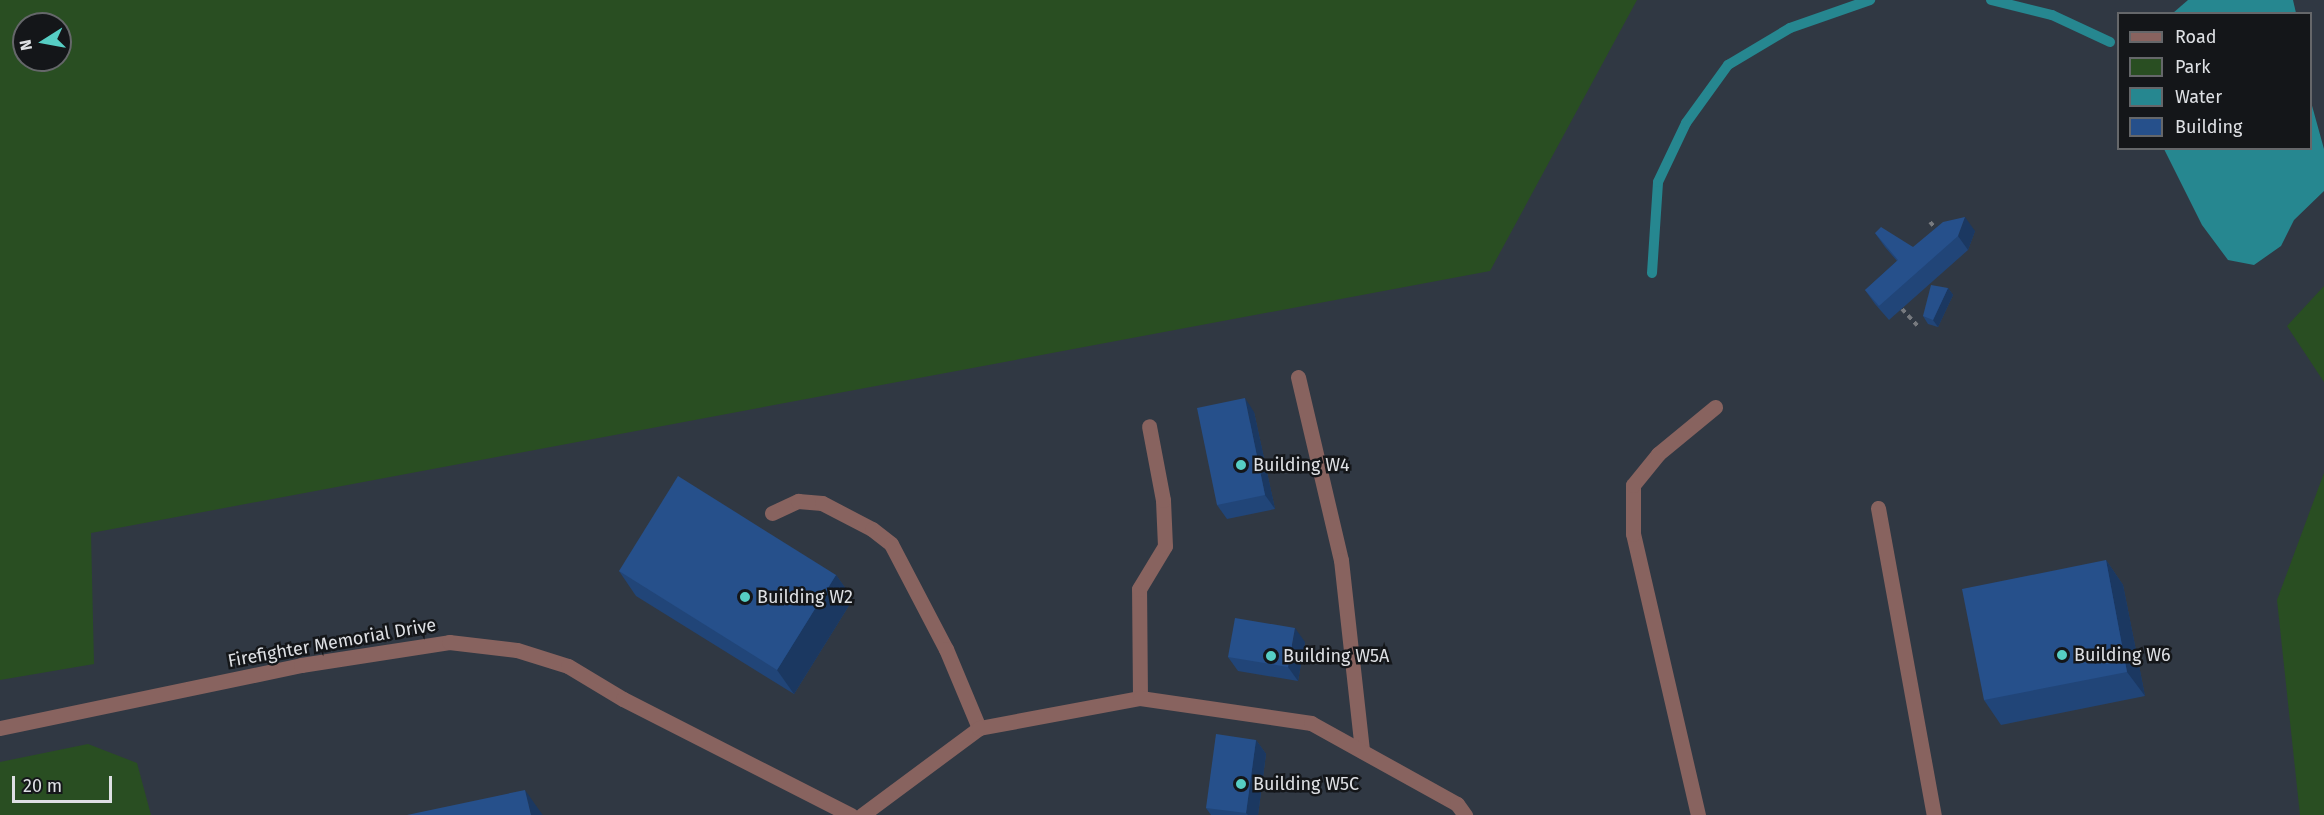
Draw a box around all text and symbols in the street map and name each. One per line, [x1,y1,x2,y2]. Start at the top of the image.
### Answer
north arrow [12,12,72,72]
legend [2117,12,2312,150]
text: Road [2175,26,2217,48]
text: N [15,38,36,52]
text: Park [2175,56,2210,78]
text: Water [2175,86,2222,108]
text: Building [2175,116,2242,138]
place label: Building W4 [1253,454,1349,476]
marker: Building W4 [1234,458,1248,472]
place label: Building W2 [757,586,853,608]
marker: Building W2 [738,590,752,604]
street label: Firefighter Memorial Drive [226,614,438,672]
place label: Building W6 [2074,644,2171,666]
place label: Building W5A [1283,645,1389,667]
marker: Building W6 [2055,648,2069,662]
marker: Building W5A [1264,649,1278,663]
scale bar [15,764,116,802]
place label: Building W5C [1253,773,1359,795]
text: 20 m [23,775,62,797]
marker: Building W5C [1234,777,1248,791]

